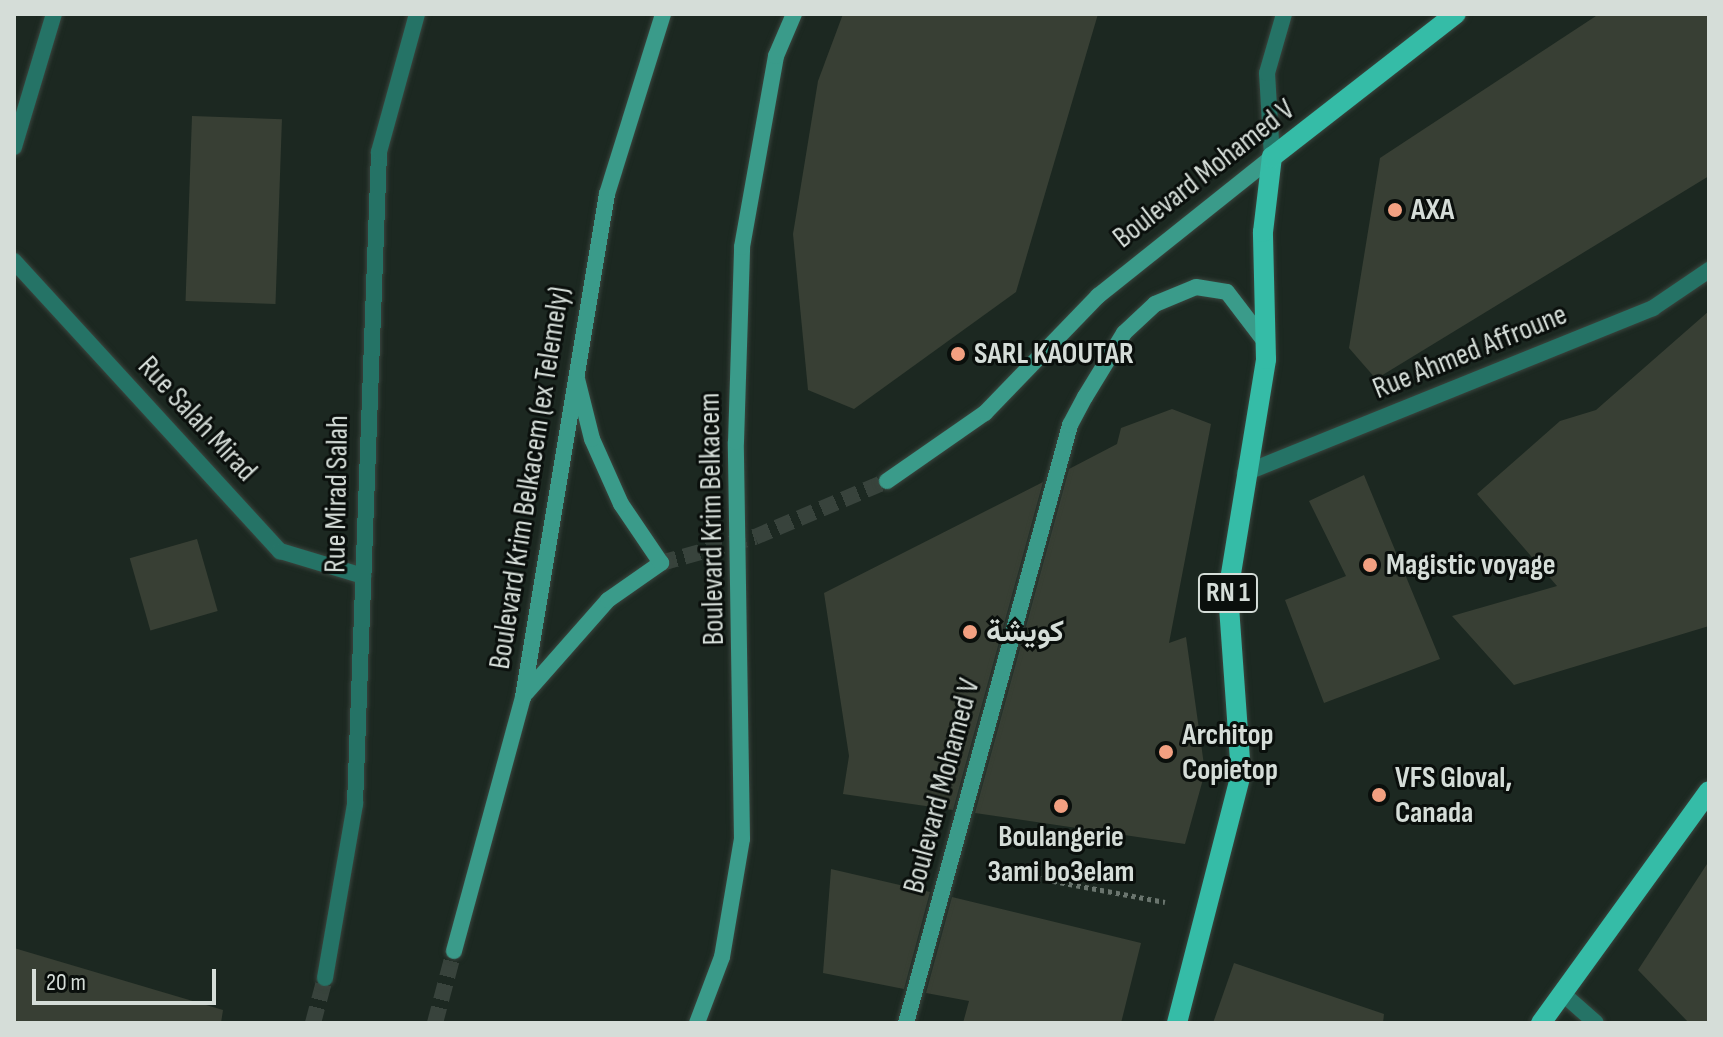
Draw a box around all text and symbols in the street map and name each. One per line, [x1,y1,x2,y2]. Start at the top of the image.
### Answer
street label: Boulevard Mohamed V [1106,92,1302,256]
place label: AXA [1411,192,1454,228]
marker: AXA [1386,201,1404,219]
street label: Boulevard Krim Belkacem (ex Telemely) [482,284,578,672]
street label: Rue Ahmed Affroune [1368,297,1572,407]
place label: SARL KAOUTAR [974,336,1134,372]
marker: SARL KAOUTAR [949,345,967,363]
street label: Rue Salah Mirad [130,349,264,489]
street label: Boulevard Krim Belkacem [692,392,732,646]
street label: Rue Mirad Salah [318,415,356,573]
place label: Magistic voyage [1386,547,1556,583]
marker: Magistic voyage [1361,556,1379,574]
road number: RN 1 [1196,569,1260,617]
place label: كويشة [986,614,1064,650]
marker: كويشة [961,623,979,641]
street label: Boulevard Mohamed V [896,675,988,897]
place label: Architop Copietop [1182,717,1278,788]
marker: Architop Copietop [1157,743,1175,761]
place label: VFS Gloval, Canada [1395,760,1512,830]
marker: VFS Gloval, Canada [1370,786,1388,804]
marker: Boulangerie 3ami bo3elam [1052,797,1070,815]
place label: Boulangerie 3ami bo3elam [988,819,1134,890]
scale bar [36,953,220,1003]
text: 20 m [46,968,86,997]

